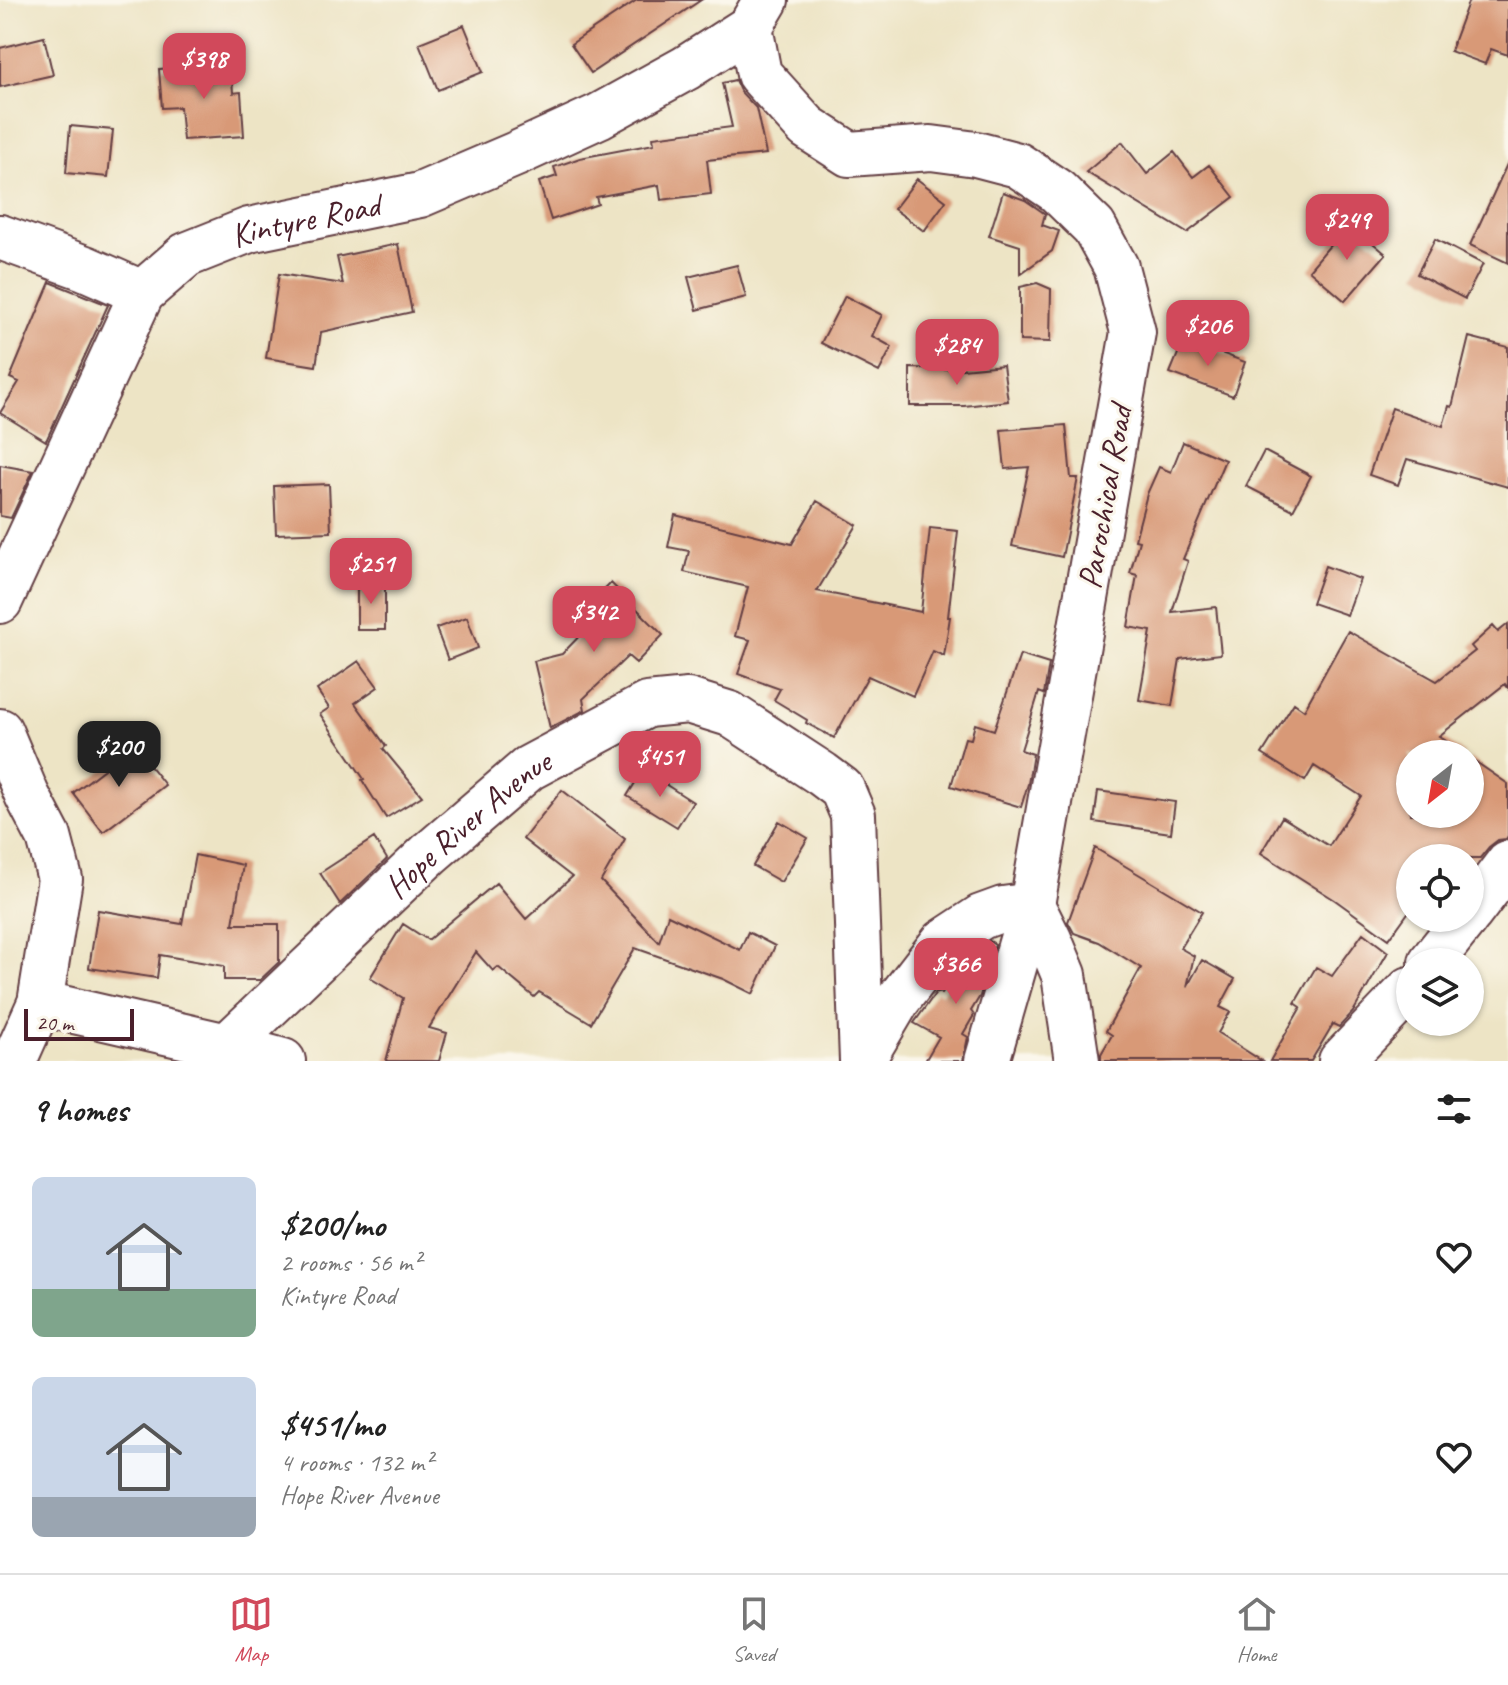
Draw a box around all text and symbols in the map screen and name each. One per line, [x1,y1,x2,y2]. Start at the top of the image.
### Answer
pin: $398 [157,33,251,101]
text: $398 [181,42,227,75]
street label: Kintyre Road [224,182,389,257]
pin: $249 [1300,194,1394,262]
text: $249 [1324,203,1370,236]
pin: $206 [1161,300,1255,368]
text: $206 [1184,309,1232,342]
pin: $284 [910,319,1004,387]
text: $284 [934,328,980,361]
street label: Parochical Road [1067,398,1143,592]
pin: $251 [324,538,418,606]
text: $251 [348,547,394,580]
pin: $342 [547,586,641,654]
text: $342 [571,595,617,628]
pin: $200 [72,721,166,789]
text: $200 [96,730,142,763]
pin: $451 [613,731,707,799]
street label: Hope River Avenue [375,738,561,908]
text: $451 [637,740,683,773]
north arrow [1396,740,1484,828]
map controls [1396,740,1484,1036]
button: locate [1396,844,1484,932]
pin: $366 [909,938,1003,1006]
text: $366 [932,947,980,980]
button: layers [1396,948,1484,1036]
scale bar [24,1005,134,1041]
text: 20 m [36,1009,73,1037]
icon: filters [1432,1087,1476,1131]
text: 9 homes [32,1088,128,1131]
text: $200/mo [280,1203,385,1246]
icon: home [96,1209,192,1305]
icon: heart [1432,1235,1476,1279]
text: 2 rooms · 56 m² [280,1246,421,1279]
text: Kintyre Road [280,1279,396,1312]
text: $451/mo [280,1403,384,1446]
icon: home [96,1409,192,1505]
icon: heart [1432,1435,1476,1479]
text: 4 rooms · 132 m² [280,1446,432,1479]
text: Hope River Avenue [280,1479,439,1512]
tab: Map [229,1592,273,1668]
tab: Saved [732,1592,776,1668]
tab: Home [1235,1592,1279,1668]

